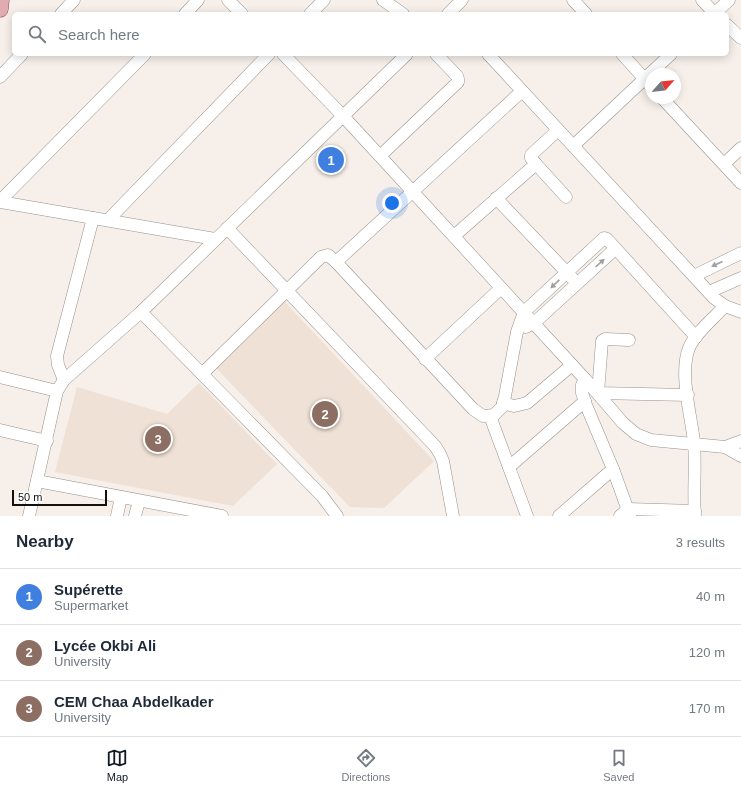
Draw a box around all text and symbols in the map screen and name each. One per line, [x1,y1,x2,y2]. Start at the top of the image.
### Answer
search box [12,12,729,56]
icon: search [26,23,48,45]
text: Search here [58,26,140,43]
north arrow [645,68,681,104]
pin: 1 [318,145,344,175]
your location [382,193,402,213]
one-way arrow [595,258,605,268]
one-way arrow [712,261,723,267]
one-way arrow [550,279,560,288]
pin: 2 [312,399,338,429]
pin: 3 [145,424,171,454]
scale bar [12,488,107,507]
text: 50 m [18,491,42,503]
text: Nearby [16,532,74,551]
text: 3 results [676,535,725,550]
text: Supérette [54,581,123,598]
text: 1 [25,589,33,604]
text: 40 m [696,589,725,604]
text: Supermarket [54,598,128,613]
text: Lycée Okbi Ali [54,637,156,654]
text: 2 [25,645,33,660]
text: 120 m [689,645,725,660]
text: University [54,654,111,669]
text: CEM Chaa Abdelkader [54,693,214,710]
text: 3 [25,701,33,716]
text: 170 m [689,701,725,716]
text: University [54,710,111,725]
tab: Map [106,747,128,783]
tab: Directions [341,747,390,783]
tab: Saved [603,747,634,783]

